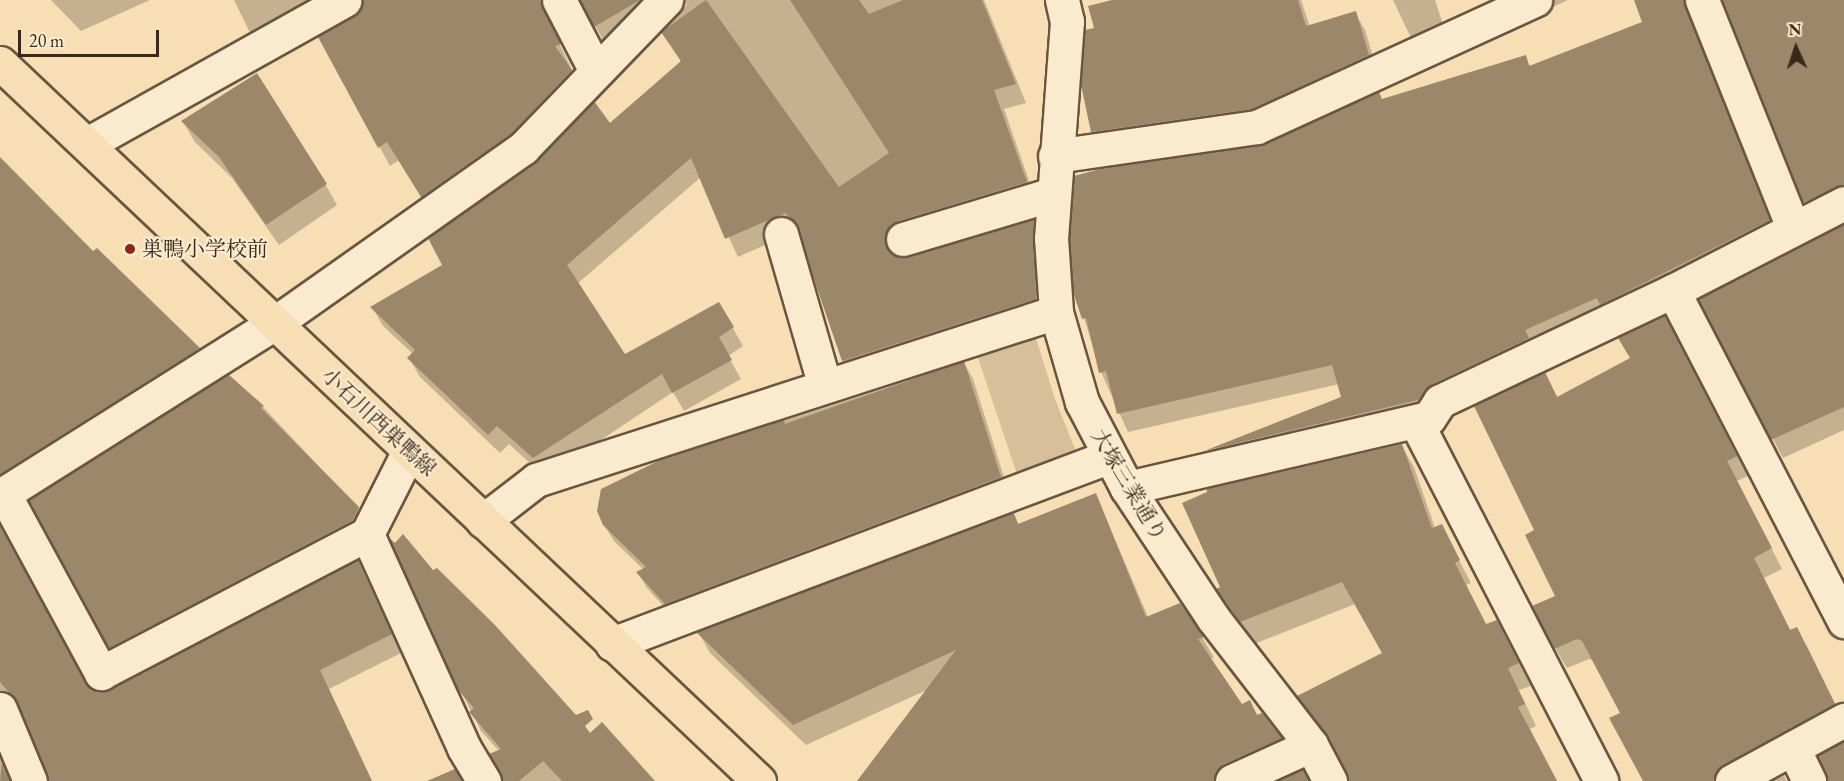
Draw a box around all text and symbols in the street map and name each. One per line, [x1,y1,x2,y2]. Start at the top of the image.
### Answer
scale bar [21,18,162,56]
north arrow [1766,18,1826,78]
text: N [1788,19,1802,40]
text: 20 m [29,29,64,52]
place label: 巣鴨小学校前 [142,236,268,262]
marker: 巣鴨小学校前 [123,242,137,256]
street label: 小石川西巣鴨線 [317,363,441,481]
street label: 大塚三業通り [1086,425,1172,545]

